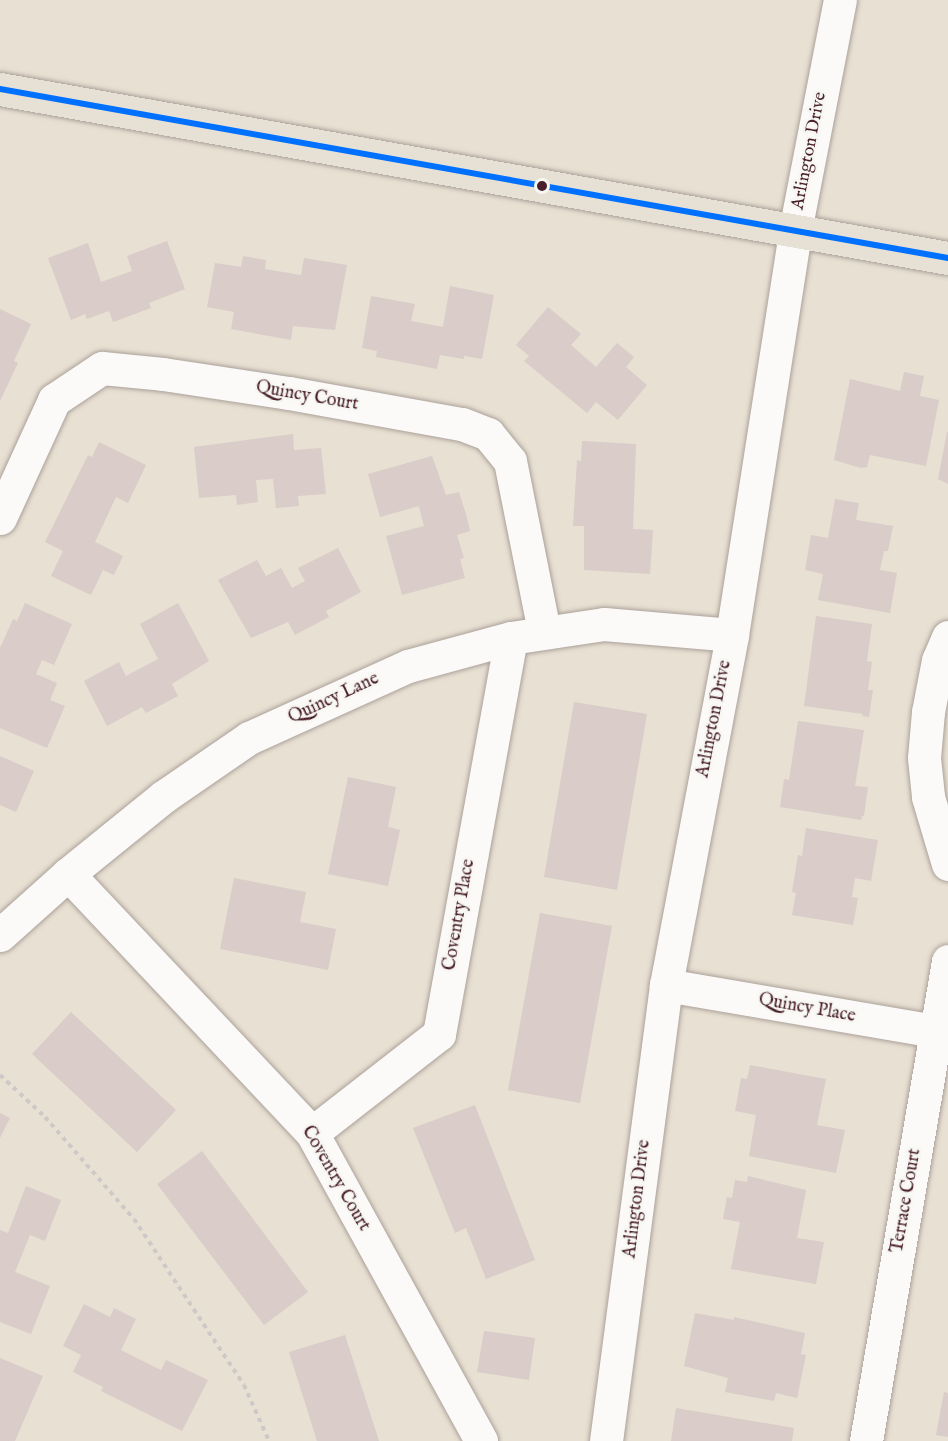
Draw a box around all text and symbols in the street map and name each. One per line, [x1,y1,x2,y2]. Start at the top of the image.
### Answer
street label: Arlington Drive [788,90,832,212]
unlabelled marker [536,180,548,192]
street label: Quincy Court [254,377,360,417]
street label: Arlington Drive [693,658,737,780]
street label: Quincy Lane [285,669,383,729]
street label: Coventry Place [440,858,480,972]
street label: Quincy Place [757,990,857,1028]
street label: Coventry Court [296,1122,374,1236]
street label: Arlington Drive [620,1139,656,1259]
street label: Terrace Court [887,1147,927,1255]

